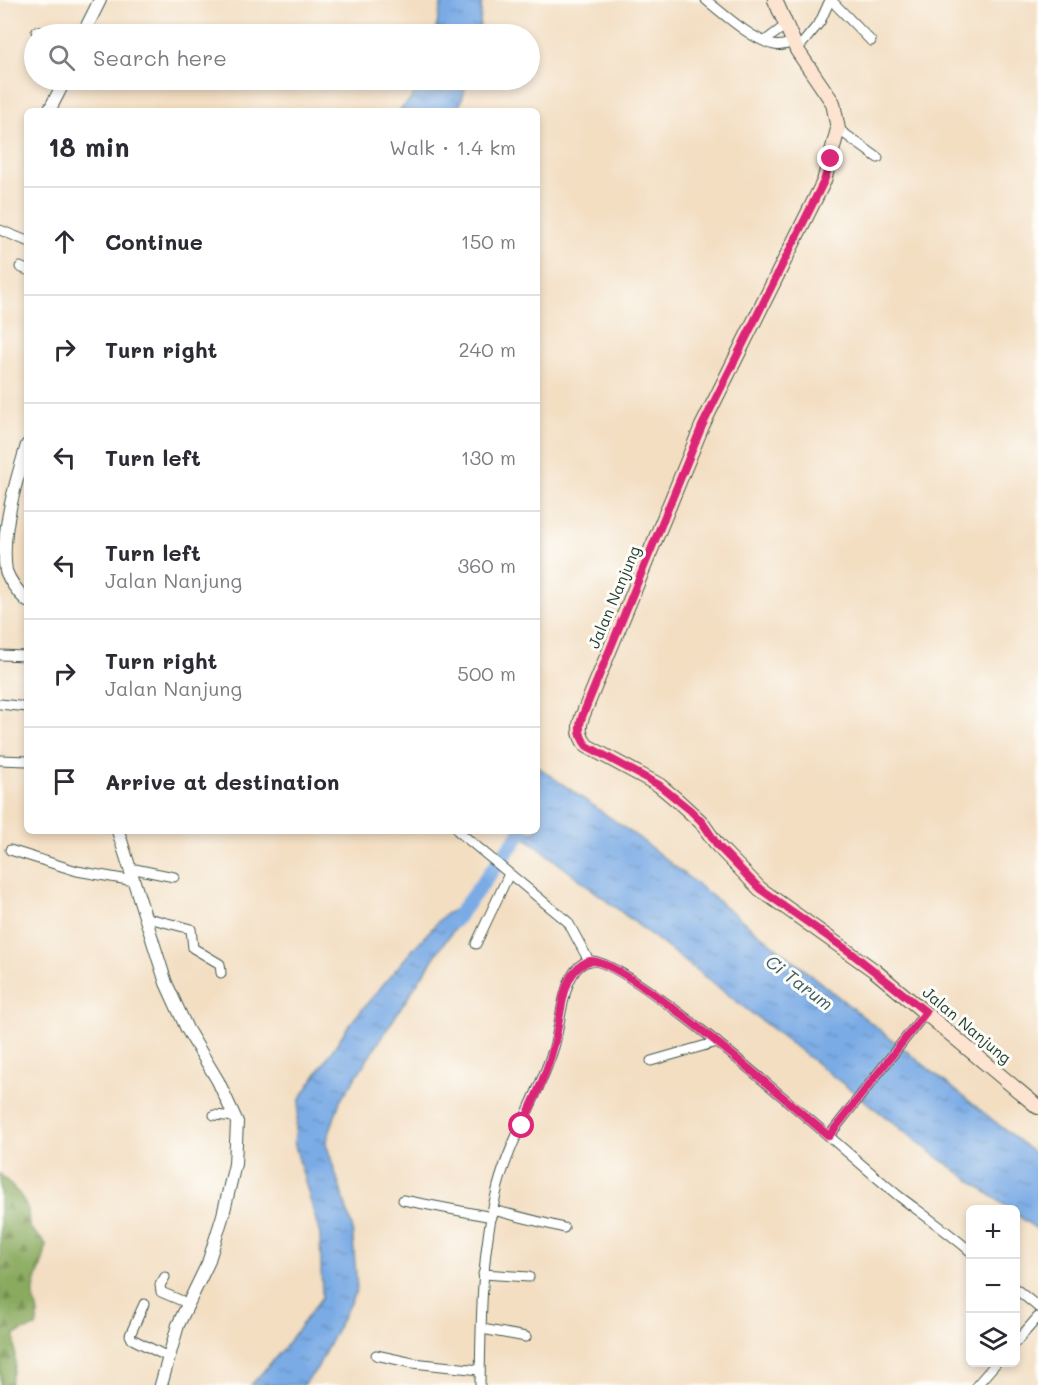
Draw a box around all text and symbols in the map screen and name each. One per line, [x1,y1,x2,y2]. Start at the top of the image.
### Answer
search box [24,24,540,90]
icon: search [45,41,78,74]
text: Search here [93,43,227,72]
text: 18 min [48,130,129,164]
text: Walk · 1.4 km [389,134,516,160]
route end [817,145,843,171]
icon: ahead [48,225,81,258]
text: Continue [105,227,203,256]
text: 150 m [461,228,516,254]
icon: right [48,333,81,366]
text: Turn right [105,335,217,364]
text: 240 m [458,336,516,362]
icon: left [48,441,81,474]
text: Turn left [105,443,201,472]
text: 130 m [461,444,516,470]
text: Turn left [105,538,201,567]
street label: Jalan Nanjung [582,542,645,651]
icon: left [48,549,81,582]
text: 360 m [458,552,516,578]
text: Jalan Nanjung [105,567,242,593]
text: Turn right [105,646,217,675]
icon: right [48,657,81,690]
text: 500 m [457,660,516,686]
text: Jalan Nanjung [105,675,242,701]
icon: arrive [48,765,81,798]
text: Arrive at destination [105,767,340,796]
water label: Ci Tarum [761,949,838,1015]
street label: Jalan Nanjung [919,981,1016,1068]
route start [508,1112,534,1138]
map controls [966,1205,1020,1367]
button: + [966,1205,1020,1259]
button: − [966,1259,1020,1313]
button: layers [966,1313,1020,1367]

